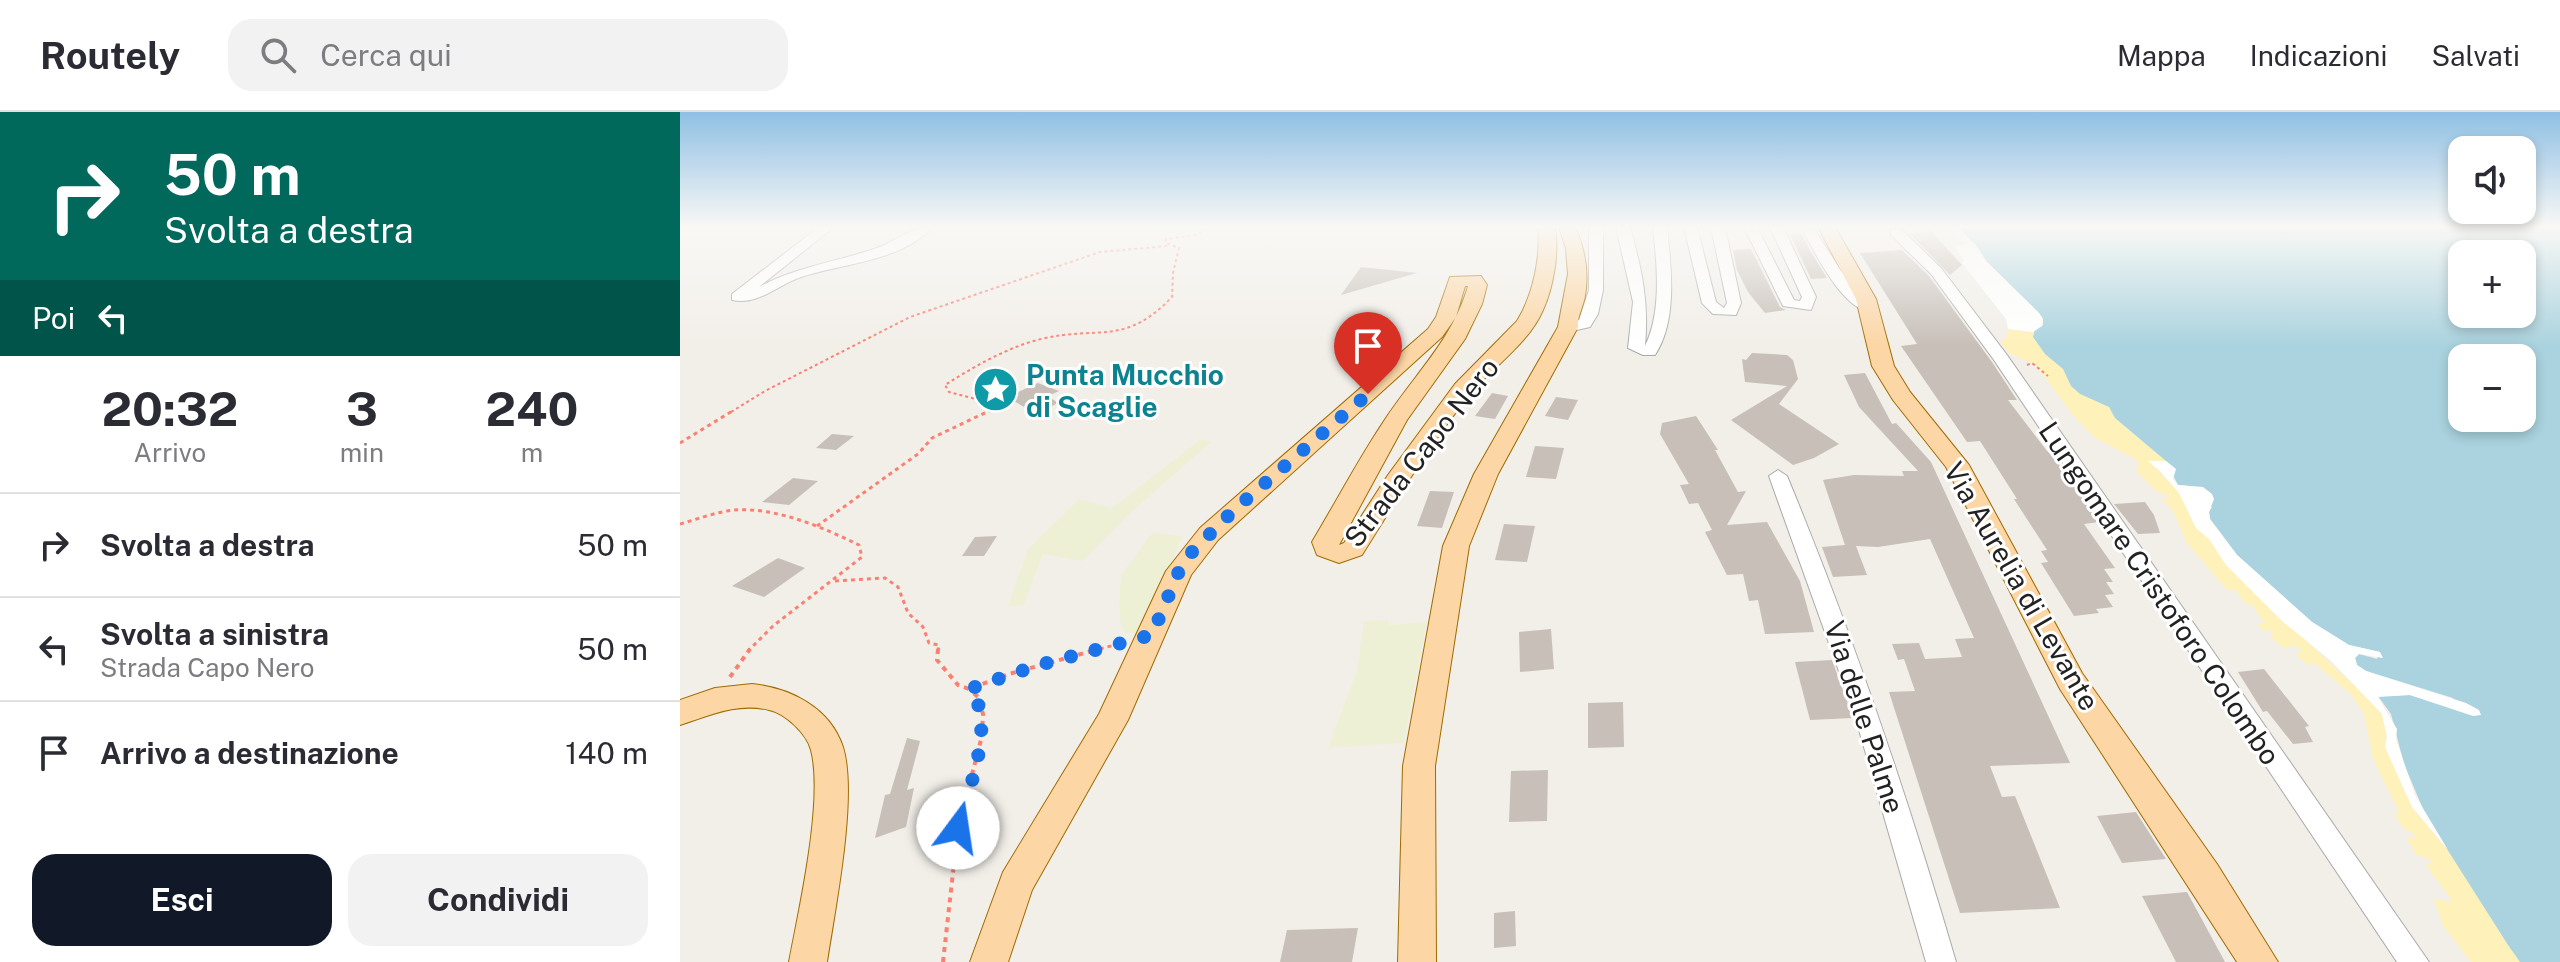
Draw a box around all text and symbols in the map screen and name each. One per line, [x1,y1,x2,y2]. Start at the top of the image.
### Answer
search box [228,19,788,91]
text: Routely [40,33,180,78]
icon: search [256,33,300,77]
text: Cerca qui [320,37,452,73]
text: Mappa [2117,39,2206,72]
text: Indicazioni [2250,39,2387,72]
text: Salvati [2431,39,2520,72]
map controls [2448,136,2536,432]
button: sound [2448,136,2536,224]
text: 50 m [164,142,301,208]
icon: right [32,144,136,248]
text: Svolta a destra [164,209,414,251]
button: + [2448,240,2536,328]
icon: left [91,296,135,340]
text: Poi [32,300,75,336]
pin [1334,312,1402,394]
icon: arrive [1346,324,1390,368]
button: − [2448,344,2536,432]
street label: Strada Capo Nero [1337,351,1505,553]
place label: Punta Mucchio di Scaglie [1026,358,1224,423]
place icon: Punta Mucchio di Scaglie [971,366,1019,414]
text: 20:32 [102,380,238,437]
text: 3 [346,380,378,437]
text: 240 [486,380,578,437]
street label: Lungomare Cristoforo Colombo [2033,415,2287,771]
text: Arrivo [134,437,206,468]
text: min [340,437,384,468]
text: m [521,437,543,468]
street label: Via Aurelia di Levante [1937,456,2107,716]
icon: right [32,523,76,567]
text: Svolta a destra [100,527,315,563]
text: 50 m [577,527,648,563]
text: Svolta a sinistra [100,616,329,652]
street label: Via delle Palme [1818,617,1912,817]
icon: left [32,627,76,671]
text: 50 m [577,631,648,667]
text: Strada Capo Nero [100,652,315,683]
icon: arrive [32,731,76,775]
text: Arrivo a destinazione [100,735,399,771]
text: 140 m [565,735,648,771]
position arrow [916,786,1000,870]
button: Esci [32,854,332,946]
button: Condividi [348,854,648,946]

